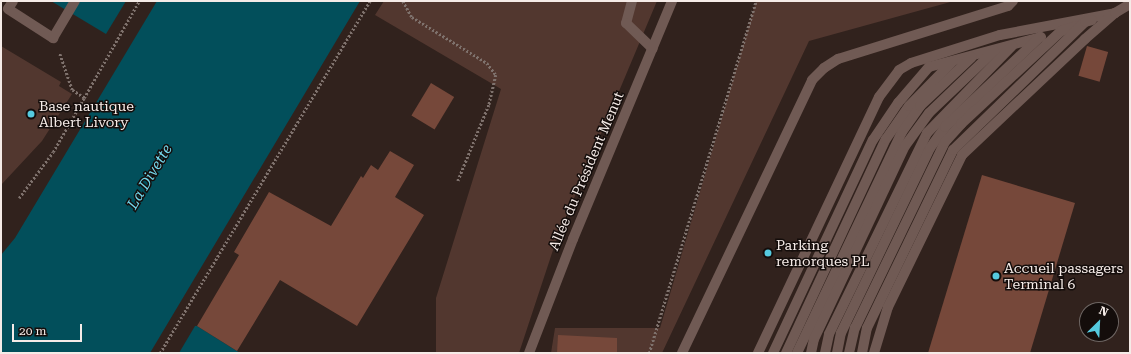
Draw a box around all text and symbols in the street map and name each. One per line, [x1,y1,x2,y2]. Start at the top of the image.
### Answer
street label: Allée du Président Menut [545,89,627,253]
place label: Base nautique Albert Livory [39,98,134,130]
marker: Base nautique Albert Livory [26,109,36,119]
water label: La Divette [124,141,176,213]
place label: Parking remorques PL [776,237,869,270]
marker: Parking remorques PL [763,248,773,258]
place label: Accueil passagers Terminal 6 [1004,260,1123,292]
marker: Accueil passagers Terminal 6 [991,271,1001,281]
north arrow [1079,302,1119,342]
text: N [1097,304,1110,319]
scale bar [14,316,84,342]
text: 20 m [19,324,46,338]

